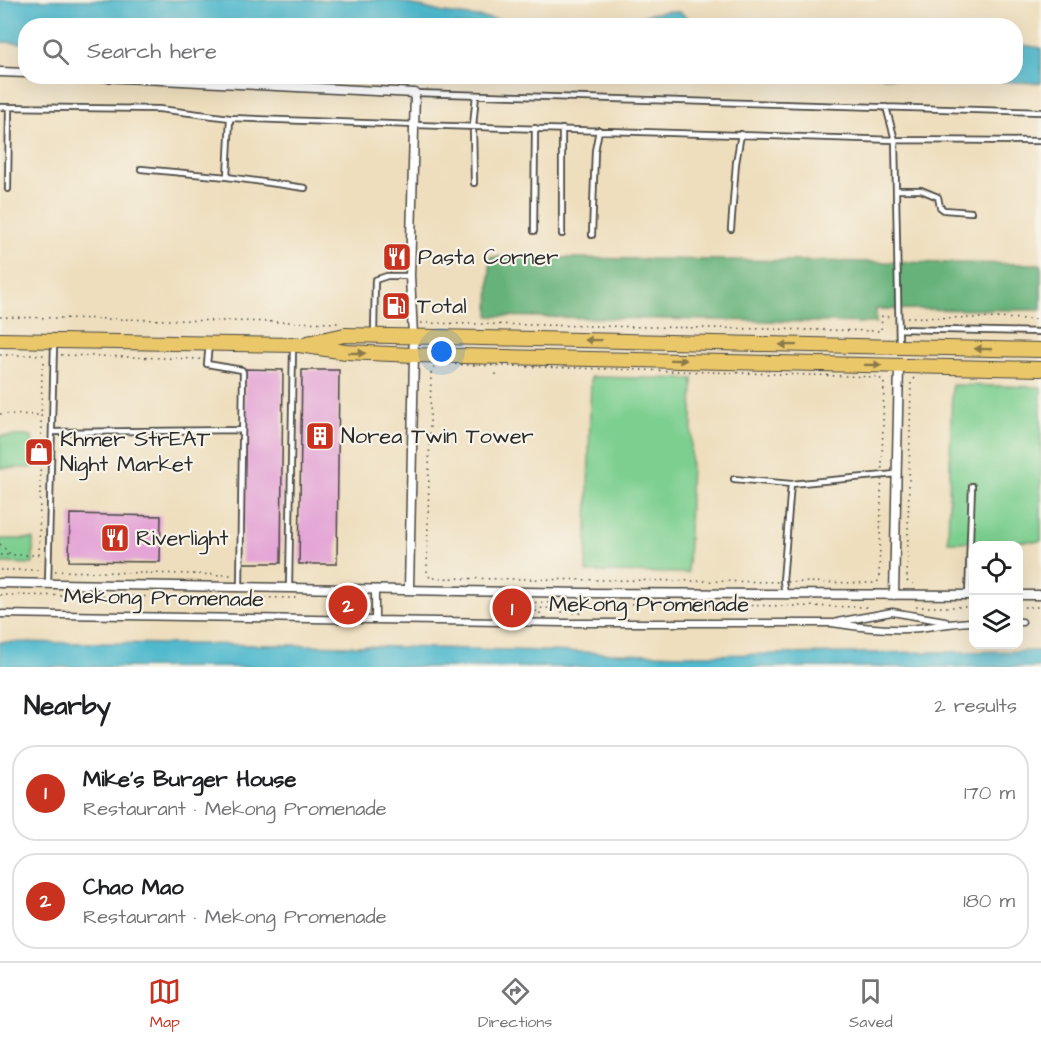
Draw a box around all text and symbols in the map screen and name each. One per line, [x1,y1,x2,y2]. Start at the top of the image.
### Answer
search box [18,18,1023,84]
icon: search [39,35,72,68]
text: Search here [87,36,217,67]
restaurant icon: Pasta Corner [381,241,413,273]
place label: Pasta Corner [418,242,558,273]
fuel station icon: Total [380,290,412,322]
place label: Total [417,291,467,322]
one-way arrow [583,336,602,345]
your location [427,337,456,366]
one-way arrow [778,340,797,349]
one-way arrow [973,344,992,354]
one-way arrow [348,348,367,357]
one-way arrow [669,356,688,365]
one-way arrow [864,360,883,370]
building icon: Norea Twin Tower [304,420,336,452]
place label: Norea Twin Tower [341,421,534,452]
place label: Khmer StrEAT Night Market [60,424,210,481]
shop icon: Khmer StrEAT Night Market [23,436,55,468]
restaurant icon: Riverlight [99,522,131,554]
place label: Riverlight [136,523,228,555]
map controls [969,541,1023,649]
button: locate [969,541,1023,595]
street label: Mekong Promenade [64,581,264,616]
pin: 2 [328,582,368,628]
pin: 1 [492,586,532,630]
street label: Mekong Promenade [549,589,749,621]
button: layers [969,595,1023,649]
text: Nearby [24,688,111,724]
text: 2 results [934,692,1017,720]
text: Mike's Burger House [83,764,296,795]
text: 1 [44,779,47,807]
text: 170 m [964,779,1015,807]
text: Restaurant · Mekong Promenade [83,795,387,823]
text: Chao Mao [83,872,184,903]
text: 2 [40,887,51,915]
text: 180 m [963,887,1015,915]
text: Restaurant · Mekong Promenade [83,903,387,931]
tab: Map [148,975,181,1033]
tab: Directions [478,975,552,1033]
tab: Saved [849,975,893,1033]

